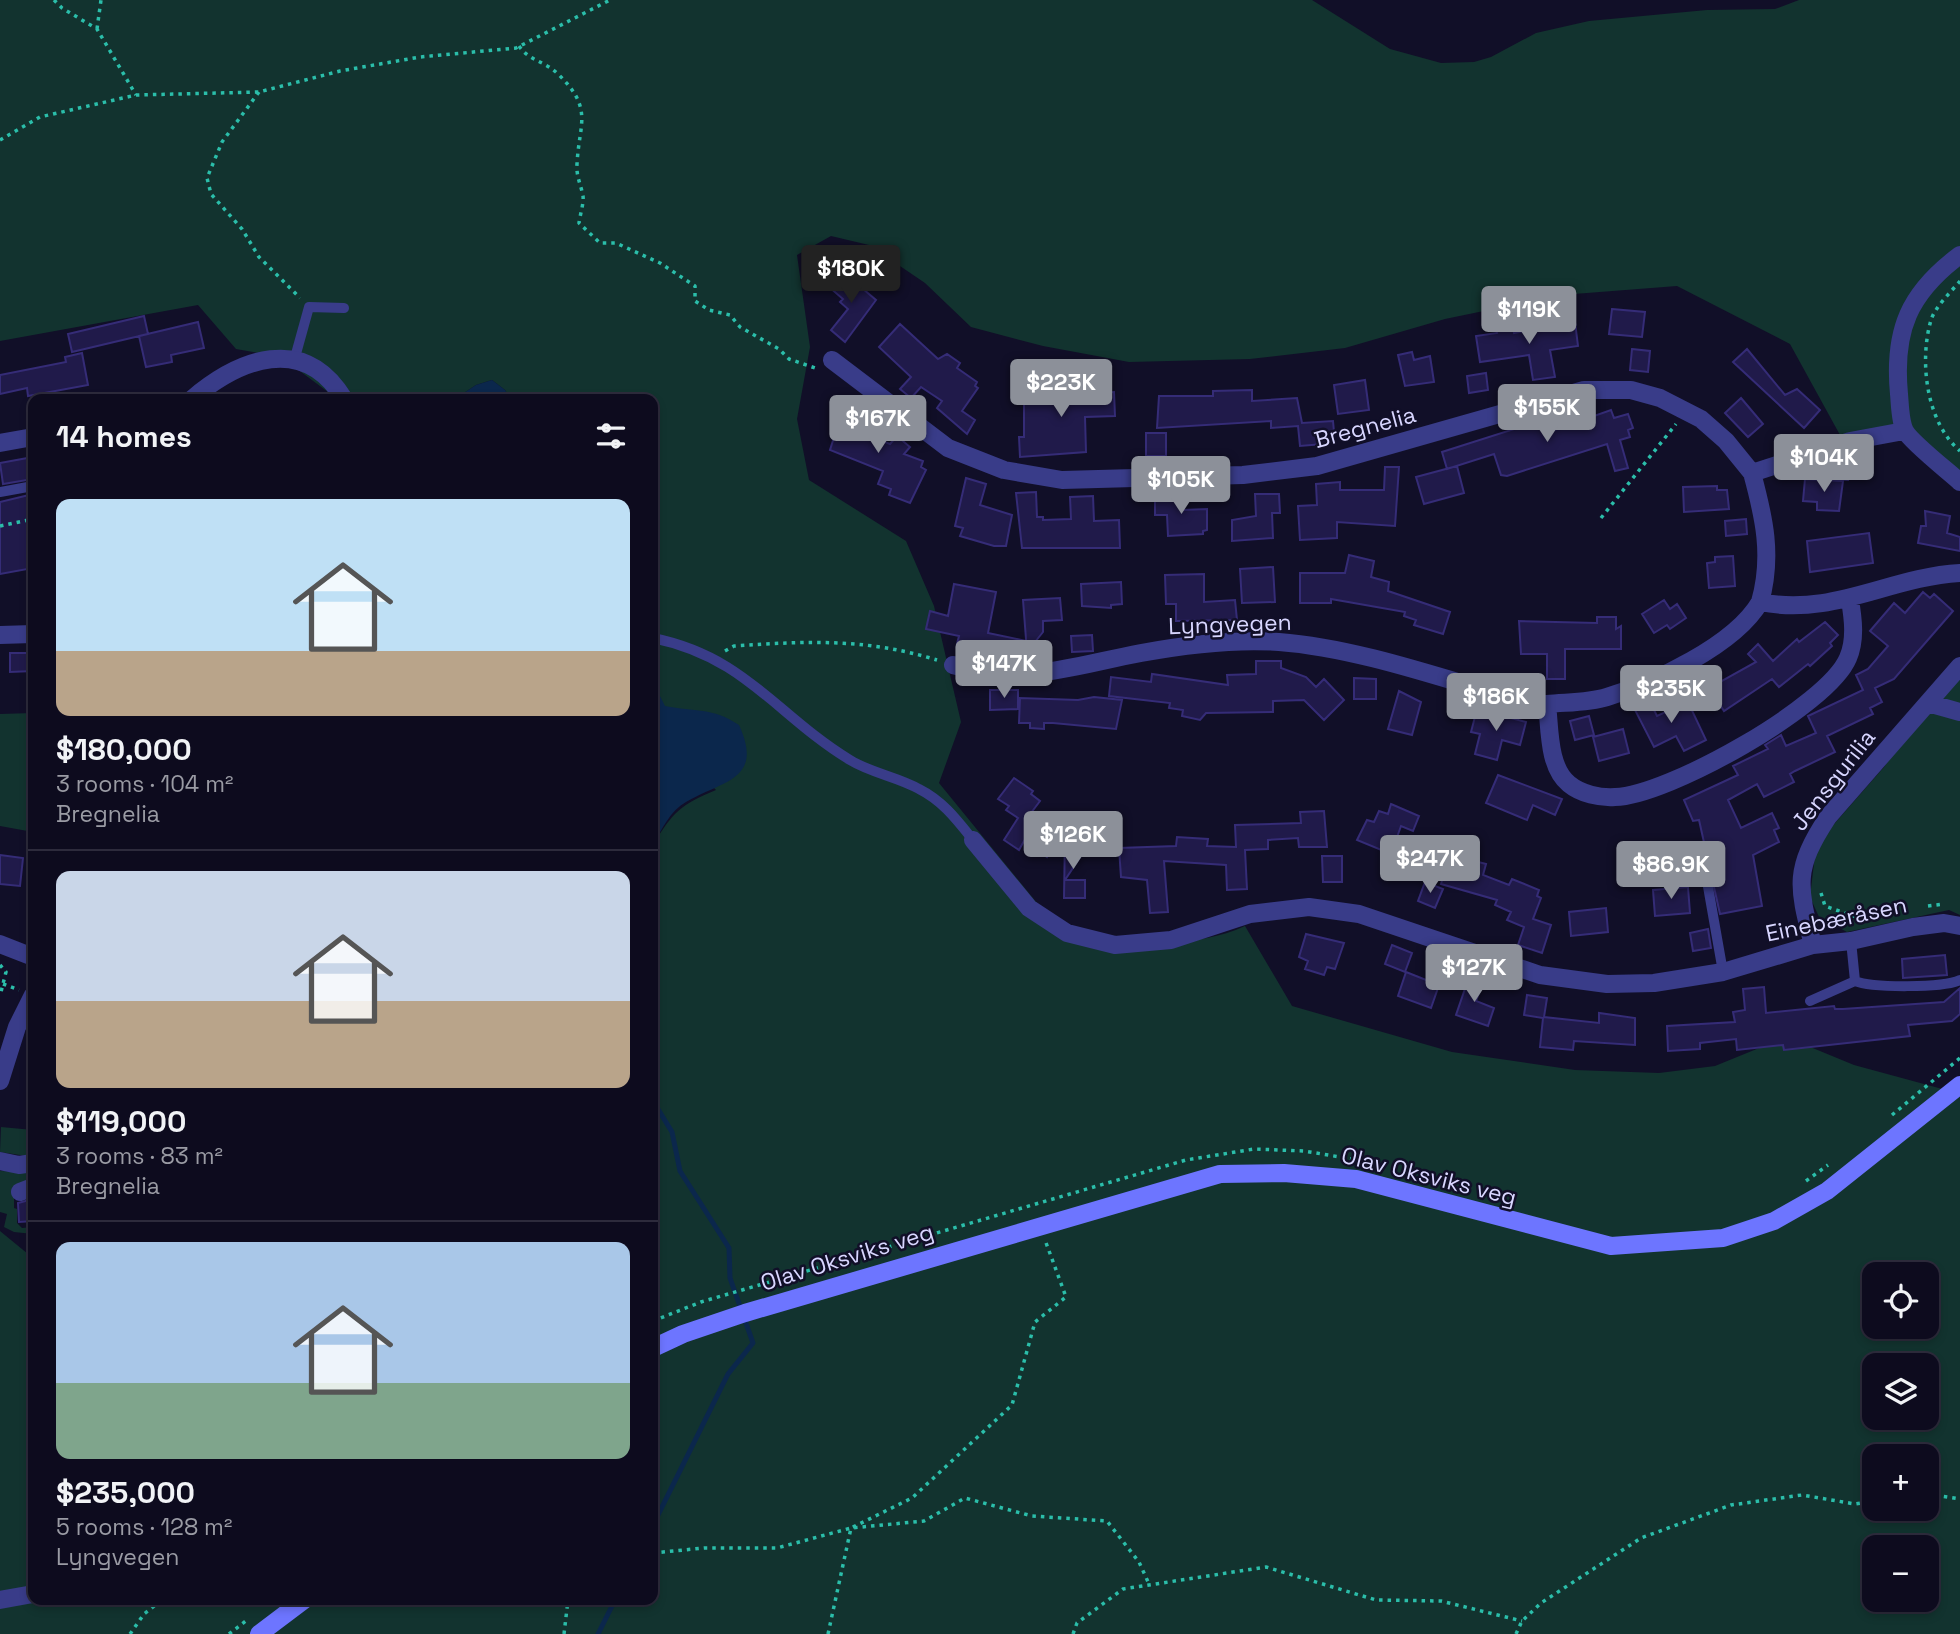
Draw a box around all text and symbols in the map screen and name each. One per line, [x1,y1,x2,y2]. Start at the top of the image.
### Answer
pin: $180K [802,246,900,305]
text: $180K [817,253,885,283]
pin: $119K [1480,286,1578,346]
text: $119K [1497,294,1561,324]
pin: $223K [1012,360,1110,419]
text: $223K [1026,367,1096,397]
pin: $155K [1498,384,1596,444]
text: $155K [1514,392,1580,422]
pin: $167K [829,396,927,455]
street label: Bregnelia [1311,399,1419,455]
text: $167K [845,403,911,433]
text: 14 homes [56,417,192,456]
icon: filters [592,417,630,455]
pin: $104K [1775,434,1873,494]
text: $104K [1790,442,1858,472]
pin: $105K [1132,456,1230,516]
text: $105K [1147,464,1215,494]
icon: home [280,544,406,670]
street label: Lyngvegen [1168,607,1292,641]
pin: $147K [955,640,1053,700]
text: $147K [971,648,1037,678]
pin: $235K [1622,666,1720,725]
text: $235K [1636,673,1706,703]
pin: $186K [1447,674,1545,733]
text: $186K [1463,681,1529,711]
street label: Jensgurilia [1784,723,1882,837]
text: $180,000 [56,730,192,769]
text: 3 rooms · 104 m² [56,769,233,799]
text: Bregnelia [56,799,160,829]
pin: $126K [1024,812,1122,871]
text: $126K [1040,819,1106,849]
pin: $247K [1381,836,1479,895]
pin: $86.9K [1614,842,1728,901]
text: $247K [1396,843,1464,873]
text: $86.9K [1632,849,1710,879]
street label: Einebæråsen [1763,889,1909,949]
icon: home [280,916,406,1042]
pin: $127K [1425,944,1523,1004]
text: $127K [1442,952,1506,982]
text: $119,000 [56,1102,186,1141]
street label: Olav Oksviks veg [1338,1140,1520,1212]
text: 3 rooms · 83 m² [56,1141,223,1171]
text: Bregnelia [56,1171,160,1201]
street label: Olav Oksviks veg [757,1216,937,1298]
map controls [1862,1262,1939,1612]
button: locate [1862,1262,1939,1339]
icon: home [280,1287,406,1413]
button: layers [1862,1353,1939,1430]
button: + [1862,1444,1939,1521]
text: $235,000 [56,1473,195,1512]
text: 5 rooms · 128 m² [56,1512,232,1542]
button: − [1862,1535,1939,1612]
text: Lyngvegen [56,1542,179,1572]

